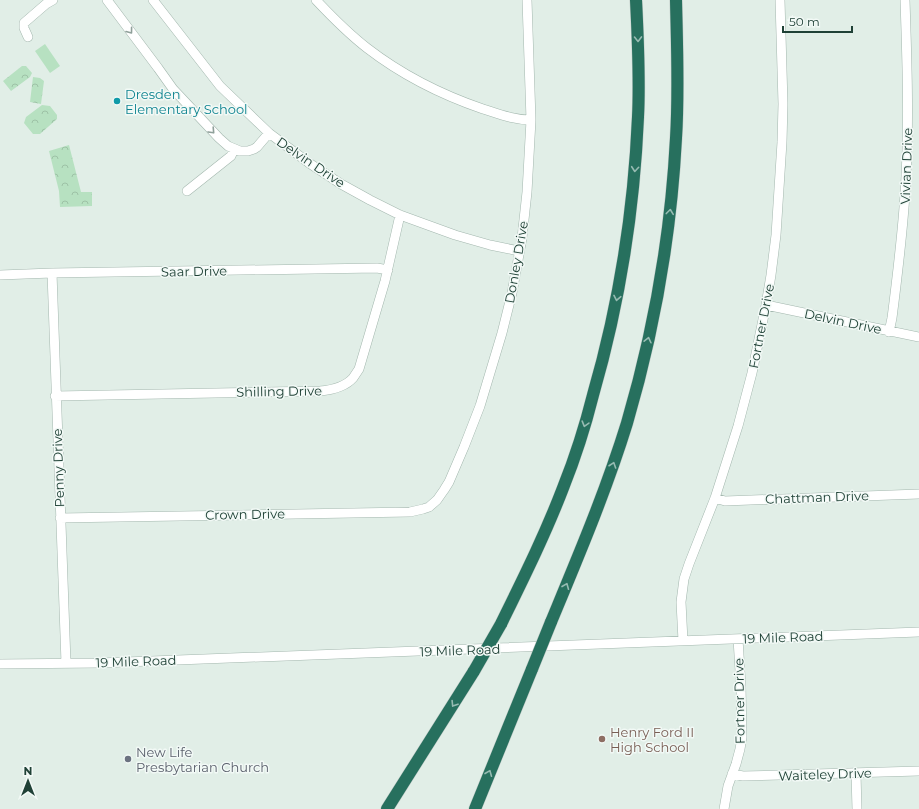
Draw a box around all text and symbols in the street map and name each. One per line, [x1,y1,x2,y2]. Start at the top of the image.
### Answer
scale bar [783,8,852,34]
text: 50 m [789,14,820,29]
one-way arrow [125,27,133,34]
one-way arrow [634,36,642,42]
place label: Dresden Elementary School [125,86,248,117]
marker: Dresden Elementary School [112,96,122,106]
one-way arrow [208,127,215,134]
street label: Vivian Drive [897,127,915,205]
street label: Delvin Drive [274,133,348,191]
one-way arrow [630,166,639,172]
one-way arrow [665,209,674,215]
street label: Donley Drive [501,219,531,304]
street label: Saar Drive [161,262,227,280]
street label: Fortner Drive [745,282,777,370]
one-way arrow [613,294,622,301]
street label: Delvin Drive [803,305,883,337]
one-way arrow [644,337,652,343]
street label: Shilling Drive [236,382,322,400]
one-way arrow [581,420,590,427]
street label: Penny Drive [49,428,67,508]
one-way arrow [608,462,617,469]
street label: Chattman Drive [765,487,869,507]
street label: Crown Drive [205,505,285,523]
one-way arrow [561,583,569,590]
street label: 19 Mile Road [742,628,824,646]
street label: 19 Mile Road [419,641,501,659]
street label: 19 Mile Road [95,652,177,670]
street label: Fortner Drive [730,658,748,744]
one-way arrow [451,700,459,707]
place label: Henry Ford II High School [610,724,694,755]
marker: Henry Ford II High School [597,734,607,744]
place label: New Life Presbytarian Church [136,744,269,775]
marker: New Life Presbytarian Church [123,754,133,764]
north arrow [8,761,48,801]
text: N [24,764,32,778]
street label: Waiteley Drive [778,764,872,784]
one-way arrow [485,769,493,776]

